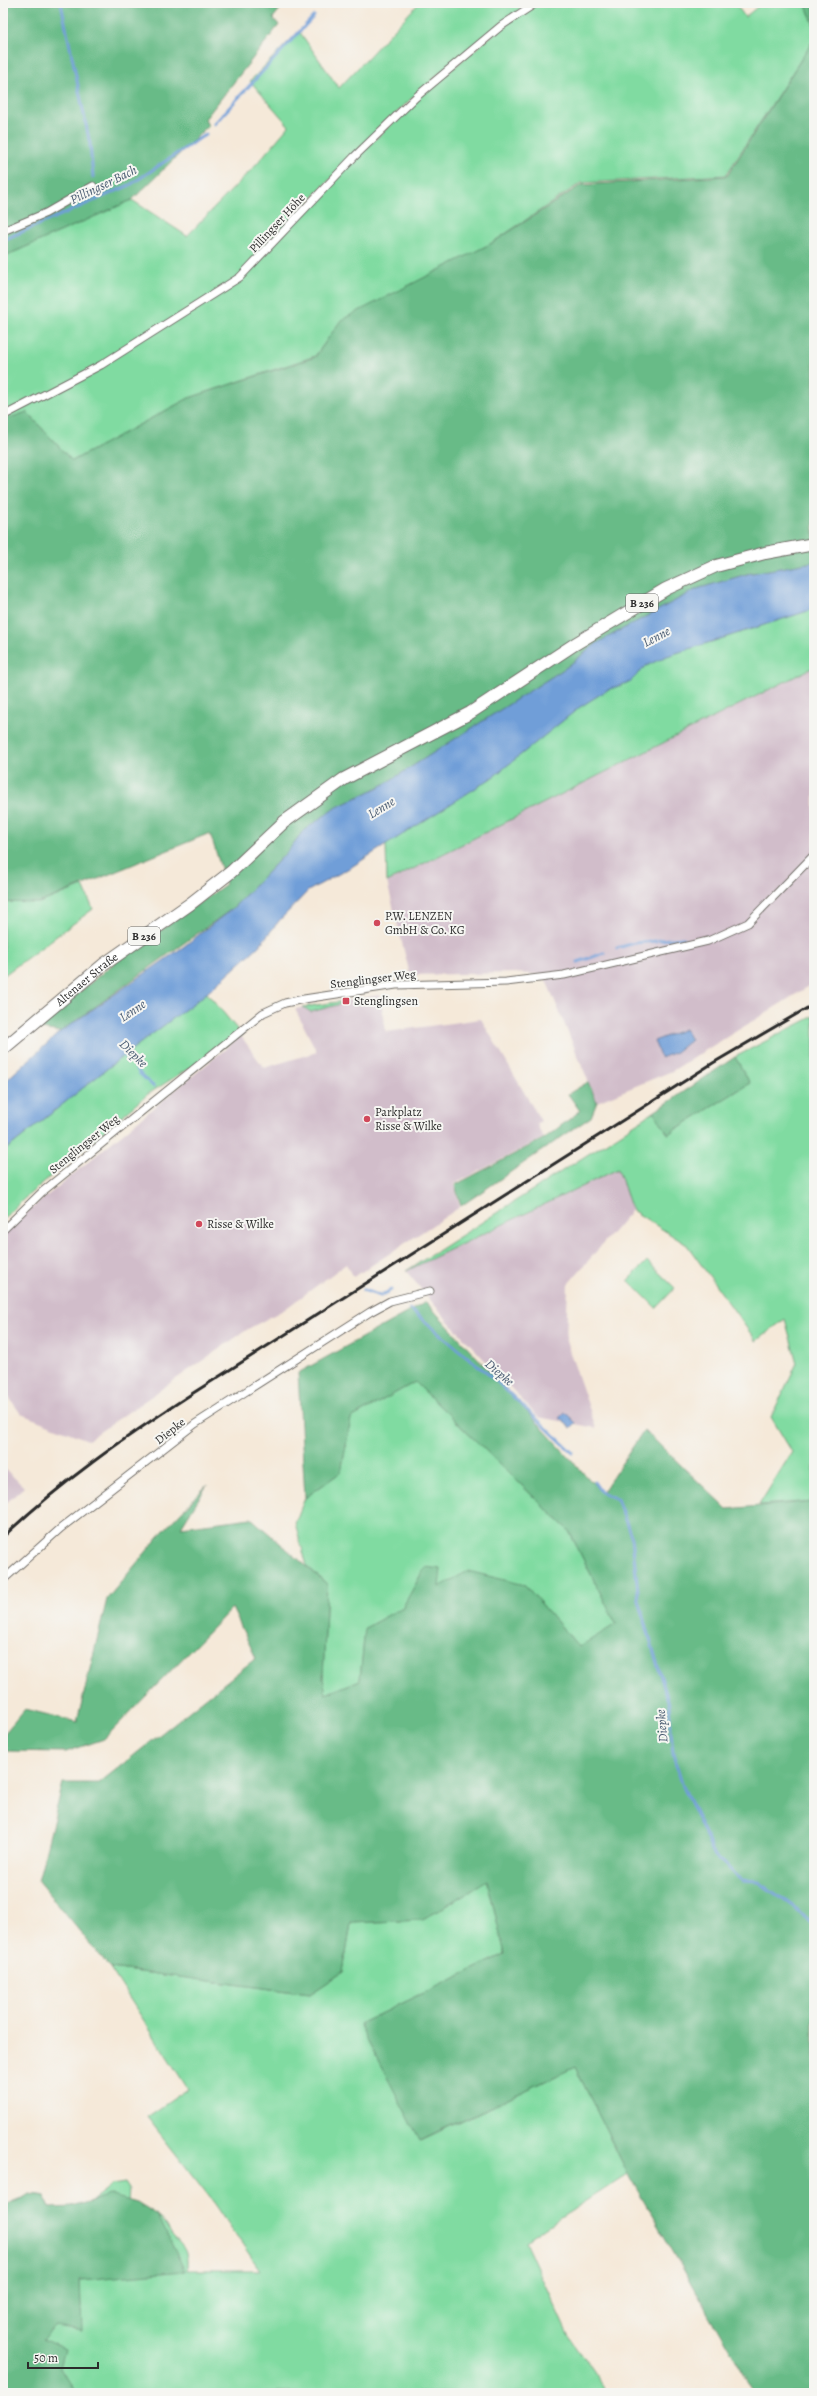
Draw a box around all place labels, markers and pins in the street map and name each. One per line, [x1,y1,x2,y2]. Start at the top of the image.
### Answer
place label: P.W. LENZEN GmbH & Co. KG [385,908,465,938]
marker: P.W. LENZEN GmbH & Co. KG [372,918,382,928]
place label: Stenglingsen [354,993,418,1009]
marker: Stenglingsen [341,996,351,1006]
place label: Parkplatz Risse & Wilke [375,1104,442,1134]
marker: Parkplatz Risse & Wilke [362,1114,372,1124]
place label: Risse & Wilke [207,1216,274,1232]
marker: Risse & Wilke [194,1219,204,1229]

